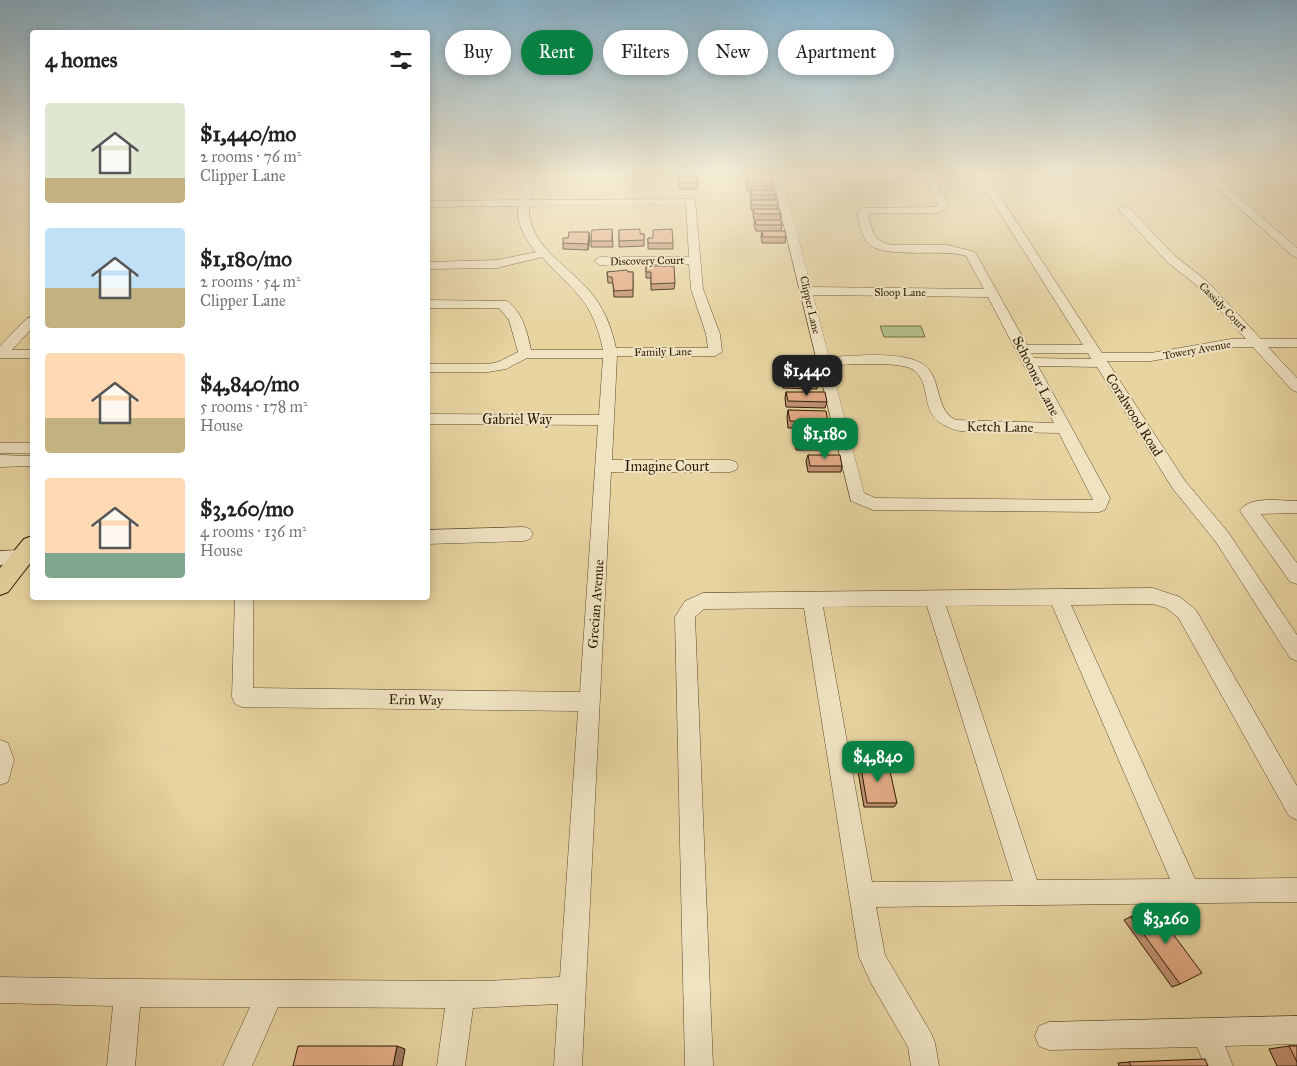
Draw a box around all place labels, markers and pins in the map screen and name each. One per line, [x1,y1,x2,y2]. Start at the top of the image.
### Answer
pin: $1,440 [766,354,848,397]
pin: $1,180 [784,418,866,460]
pin: $4,840 [837,740,919,783]
pin: $3,260 [1125,902,1207,945]

